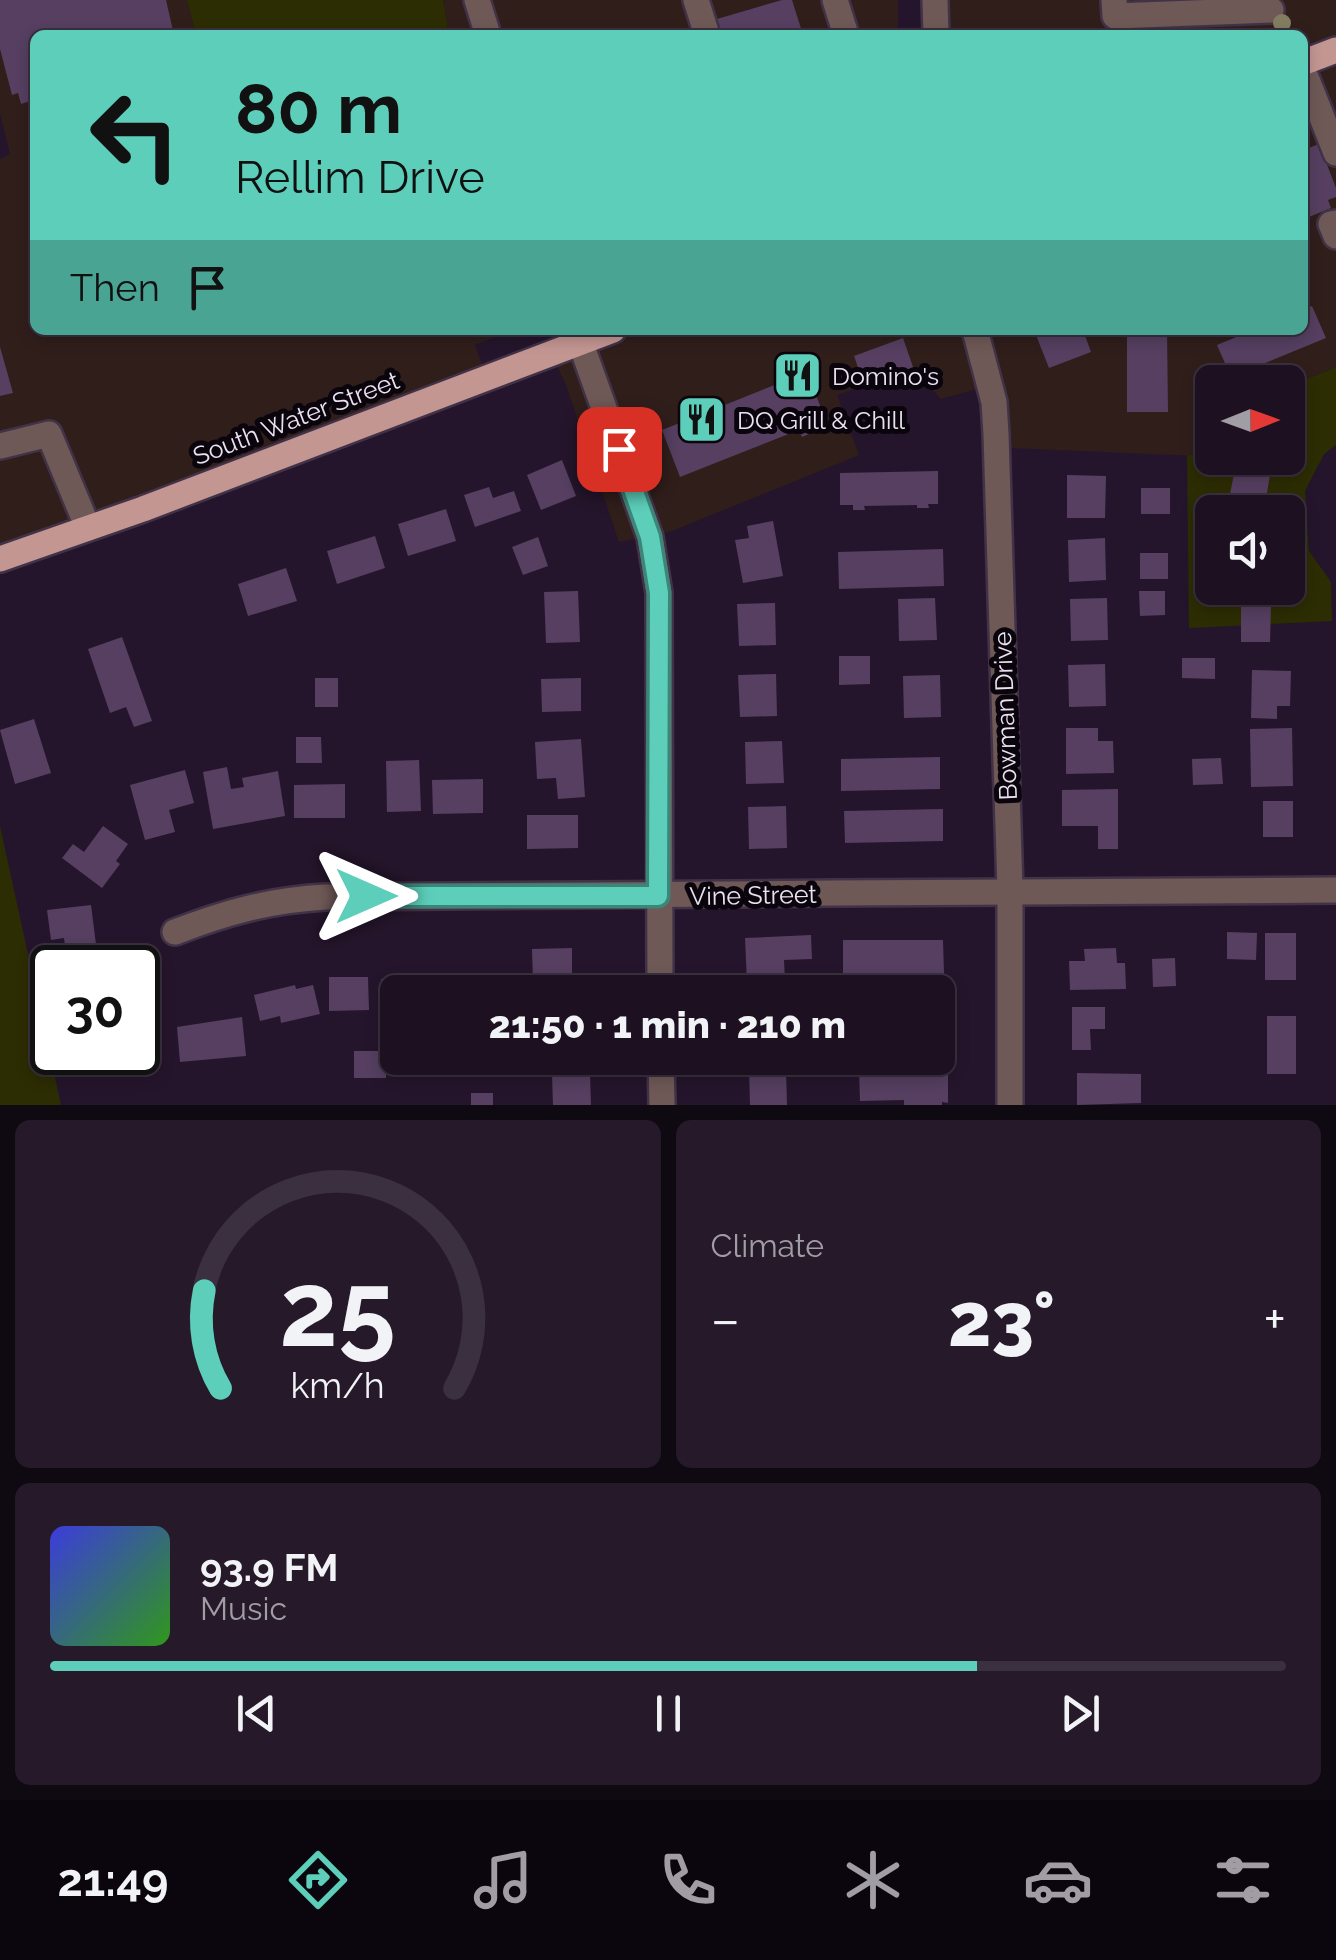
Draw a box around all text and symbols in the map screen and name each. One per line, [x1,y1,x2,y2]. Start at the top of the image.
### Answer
text: 80 m [235,67,402,149]
icon: left [70,70,200,200]
text: Rellim Drive [235,151,485,204]
icon: arrive [180,260,235,315]
text: Then [70,265,160,310]
restaurant icon: Domino's [771,350,823,402]
place label: Domino's [832,361,939,391]
street label: South Water Street [189,365,404,471]
north arrow [1195,365,1305,475]
map controls [1195,365,1305,605]
restaurant icon: DQ Grill & Chill [676,394,728,446]
place label: DQ Grill & Chill [737,405,905,435]
pin [577,407,662,492]
icon: arrive [592,422,647,477]
button: sound [1195,495,1305,605]
street label: Bowman Drive [987,631,1023,801]
position arrow [314,844,418,948]
street label: Vine Street [689,879,818,911]
speed limit sign: 30 [30,945,160,1075]
text: 21:50 · 1 min · 210 m [489,1002,846,1047]
text: Climate [711,1227,824,1264]
text: 25 [280,1248,396,1370]
text: 23° [948,1275,1055,1364]
text: − [711,1287,740,1352]
text: + [1263,1287,1286,1352]
text: km/h [291,1364,385,1406]
text: 93.9 FM [200,1545,338,1590]
text: Music [200,1590,287,1627]
icon: previous [229,1686,284,1741]
icon: pause [641,1686,696,1741]
icon: next [1053,1686,1108,1741]
icon: directions [283,1845,353,1915]
icon: music [468,1845,538,1915]
icon: phone [653,1845,723,1915]
icon: climate [838,1845,908,1915]
icon: car [1023,1845,1093,1915]
icon: filters [1208,1845,1278,1915]
text: 21:49 [58,1854,168,1907]

